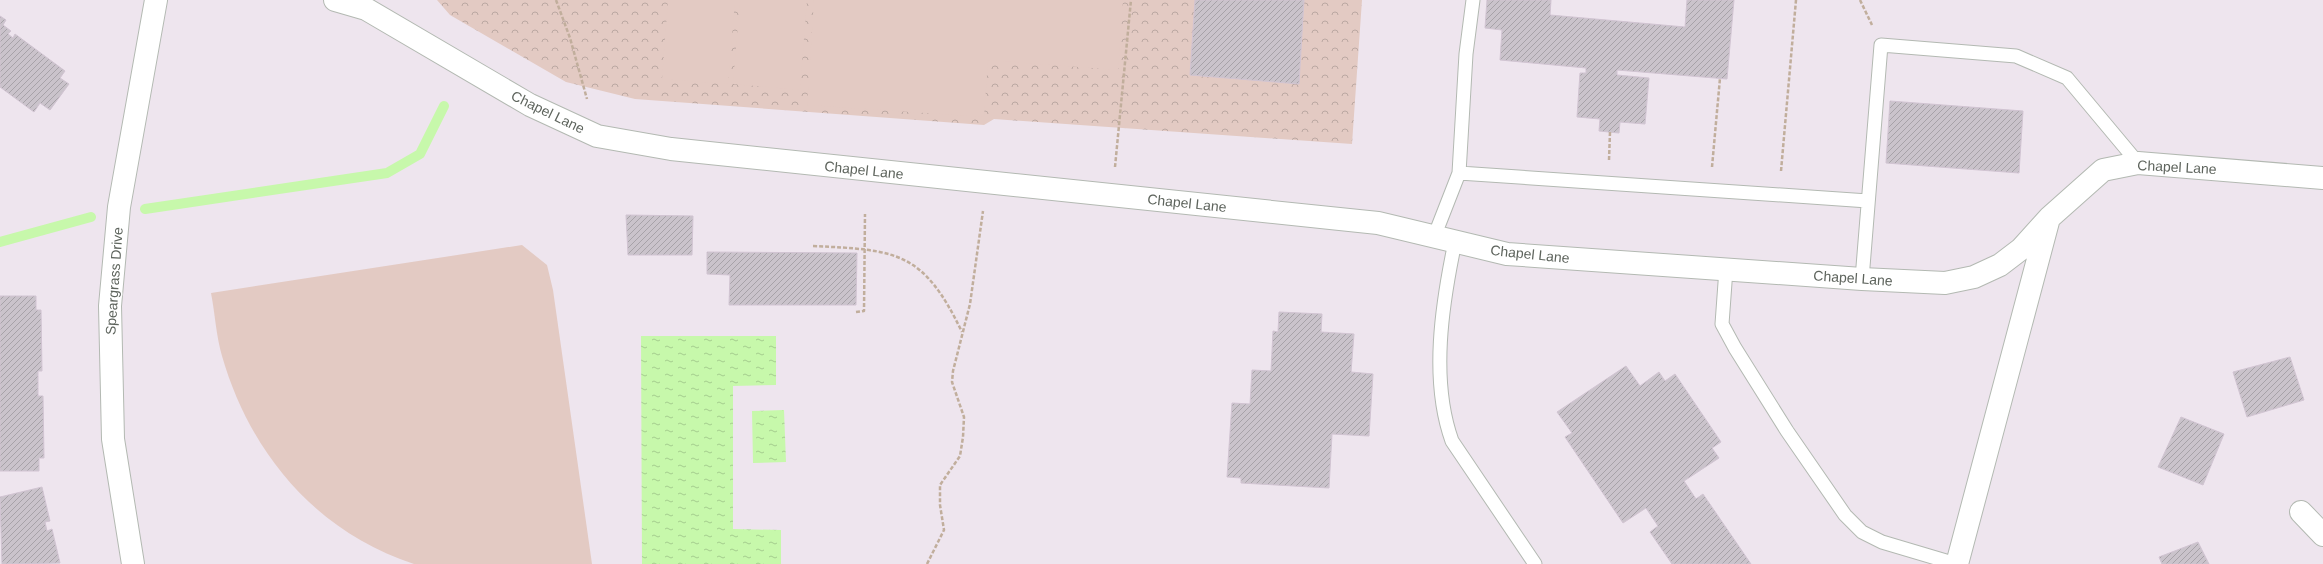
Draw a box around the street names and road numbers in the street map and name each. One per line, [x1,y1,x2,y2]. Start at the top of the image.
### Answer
street label: Chapel Lane [509,87,587,137]
street label: Chapel Lane [2137,157,2217,177]
street label: Chapel Lane [824,158,905,182]
street label: Chapel Lane [1147,191,1228,215]
street label: Speargrass Drive [102,226,126,336]
street label: Chapel Lane [1490,242,1571,266]
street label: Chapel Lane [1813,267,1893,289]

